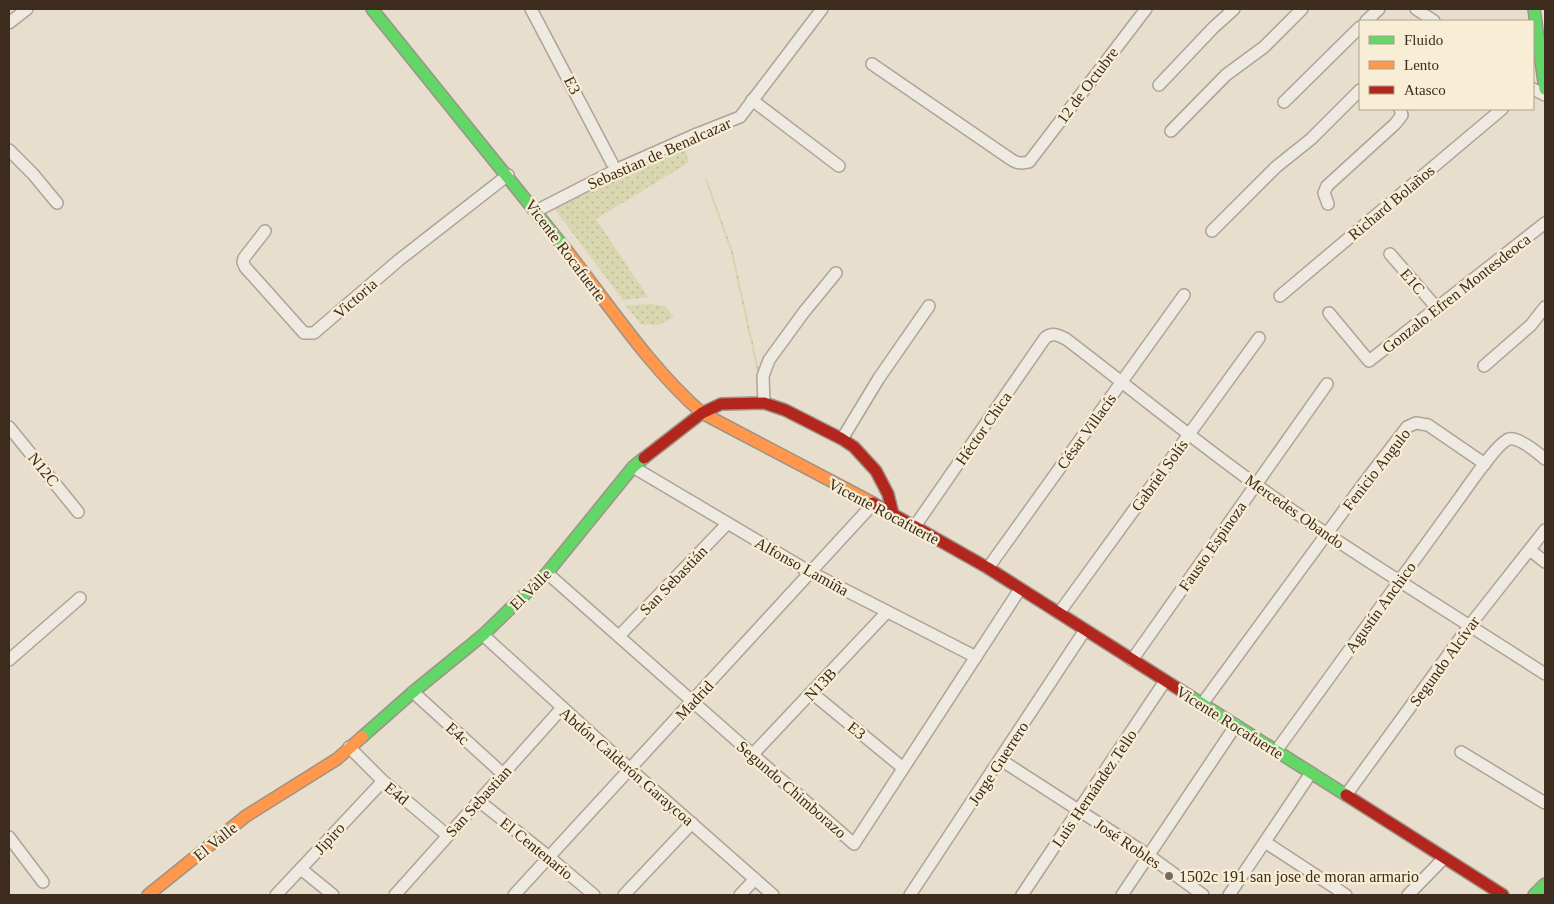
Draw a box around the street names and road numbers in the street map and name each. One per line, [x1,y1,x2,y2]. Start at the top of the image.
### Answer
street label: 12 de Octubre [1053,44,1121,127]
street label: E3 [561,73,584,97]
street label: Sebastian de Benalcazar [585,114,734,193]
street label: Richard Bolaños [1345,161,1438,243]
street label: Vicente Rocafuerte [522,196,609,305]
street label: Gonzalo Efren Montesdeoca [1379,230,1534,356]
street label: E1C [1397,265,1428,298]
street label: Victoria [330,275,380,322]
street label: Héctor Chica [952,389,1015,468]
street label: César Villacís [1053,390,1119,472]
street label: Fenicio Angulo [1339,425,1414,514]
street label: Gabriel Solís [1128,436,1191,514]
street label: N12C [25,449,62,490]
street label: Mercedes Obando [1242,471,1347,552]
street label: Vicente Rocafuerte [825,475,942,548]
street label: Fausto Espinoza [1175,498,1250,595]
street label: Alfonso Lamiña [752,534,852,599]
street label: San Sebastián [636,542,711,618]
street label: Agustín Anchico [1342,559,1420,657]
street label: El Valle [506,565,554,613]
street label: Segundo Alcívar [1406,612,1484,710]
street label: N13B [801,665,840,704]
street label: Madrid [672,677,717,723]
street label: Vicente Rocafuerte [1173,683,1286,762]
street label: Abdón Calderón Garaycoa [556,704,697,830]
street label: E3 [844,718,869,743]
street label: Jorge Guerrero [965,718,1033,809]
street label: E4c [443,719,473,748]
street label: Luis Hernández Tello [1049,726,1140,850]
street label: Segundo Chimborazo [733,737,850,842]
street label: San Sebastian [442,762,515,840]
street label: E4d [381,779,412,808]
street label: El Centenario [497,814,576,883]
street label: José Robles [1091,815,1164,872]
street label: El Valle [190,819,240,864]
street label: Jipiro [311,819,349,858]

